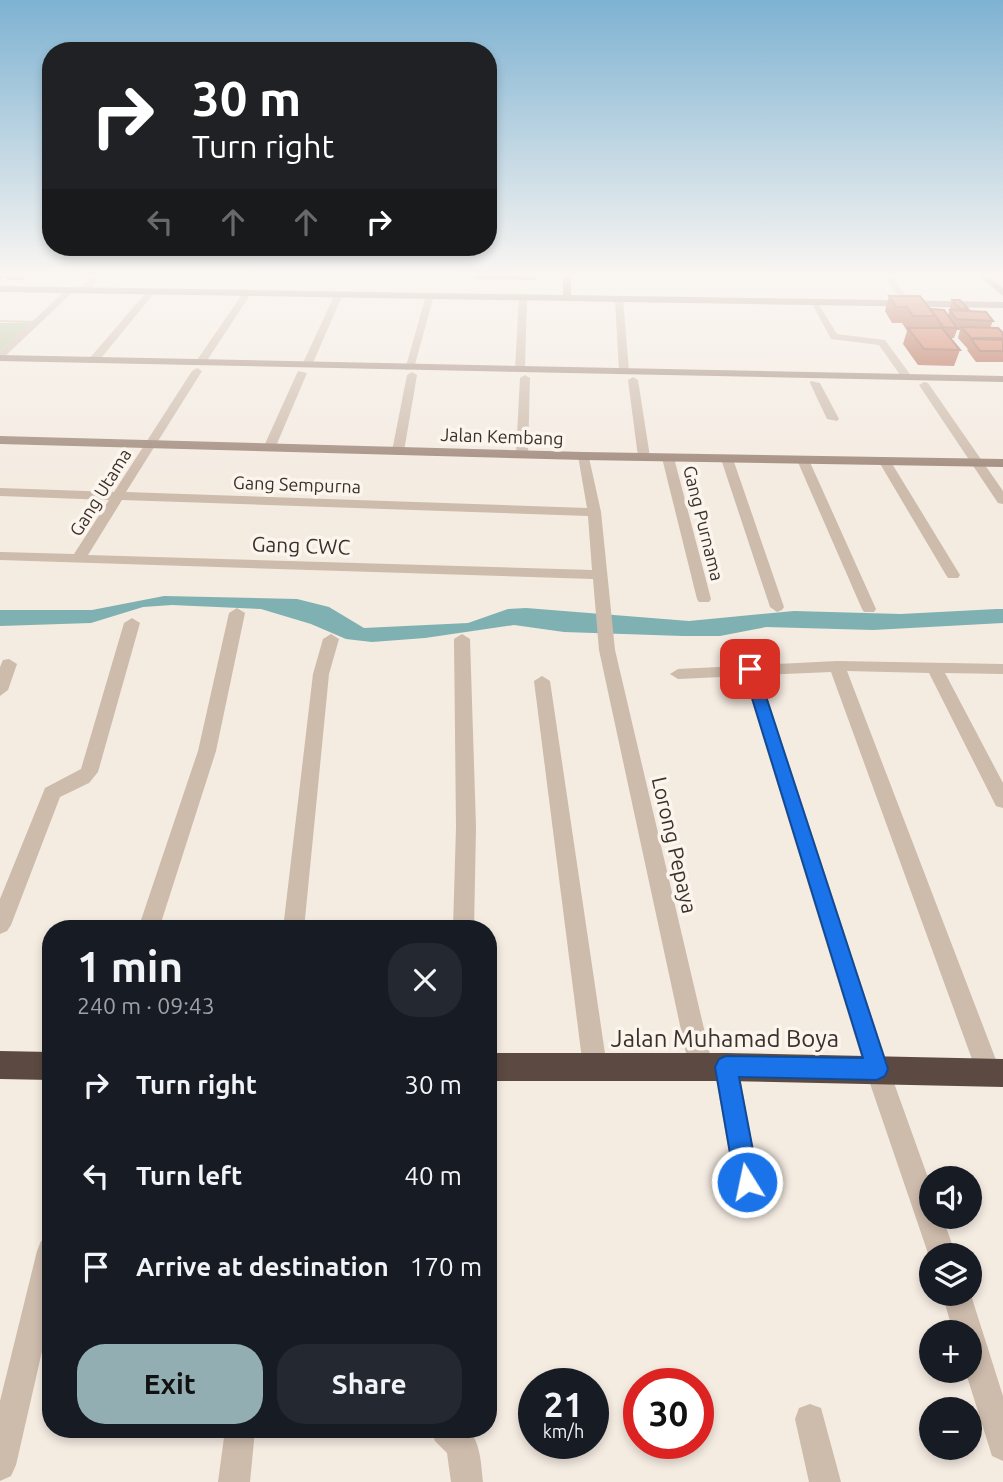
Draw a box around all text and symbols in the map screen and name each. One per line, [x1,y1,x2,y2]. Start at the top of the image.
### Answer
icon: right [77,70,168,161]
text: 30 m [192,70,301,125]
text: Turn right [192,128,334,164]
icon: left [141,203,179,241]
icon: ahead [214,203,252,241]
icon: ahead [287,203,325,241]
icon: right [360,203,398,241]
street label: Jalan Kembang [440,424,564,448]
street label: Gang Utama [65,445,135,539]
street label: Gang Purnama [680,463,728,583]
street label: Gang Sempurna [233,472,361,496]
street label: Gang CWC [251,531,351,559]
pin [720,639,780,699]
icon: arrive [731,650,769,688]
street label: Lorong Pepaya [648,774,702,916]
text: 1 min [77,943,183,990]
button: close [388,943,462,1017]
text: 240 m · 09:43 [77,993,215,1018]
street label: Jalan Muhamad Boya [611,1025,839,1052]
icon: right [77,1066,115,1104]
text: Turn right [136,1070,257,1099]
text: 30 m [404,1070,462,1099]
position arrow [710,1145,784,1219]
icon: left [77,1157,115,1195]
text: Turn left [136,1161,242,1190]
text: 40 m [404,1161,462,1190]
map controls [919,1166,982,1460]
button: sound [919,1166,982,1229]
button: layers [919,1243,982,1306]
icon: arrive [77,1248,115,1286]
text: Arrive at destination [136,1252,389,1281]
text: 170 m [410,1252,482,1281]
button: + [919,1320,982,1383]
button: Exit [77,1344,263,1424]
button: Share [277,1344,462,1424]
speed limit sign: 30 [623,1368,714,1459]
text: 21 [544,1384,583,1424]
button: − [919,1397,982,1460]
text: km/h [543,1421,584,1441]

